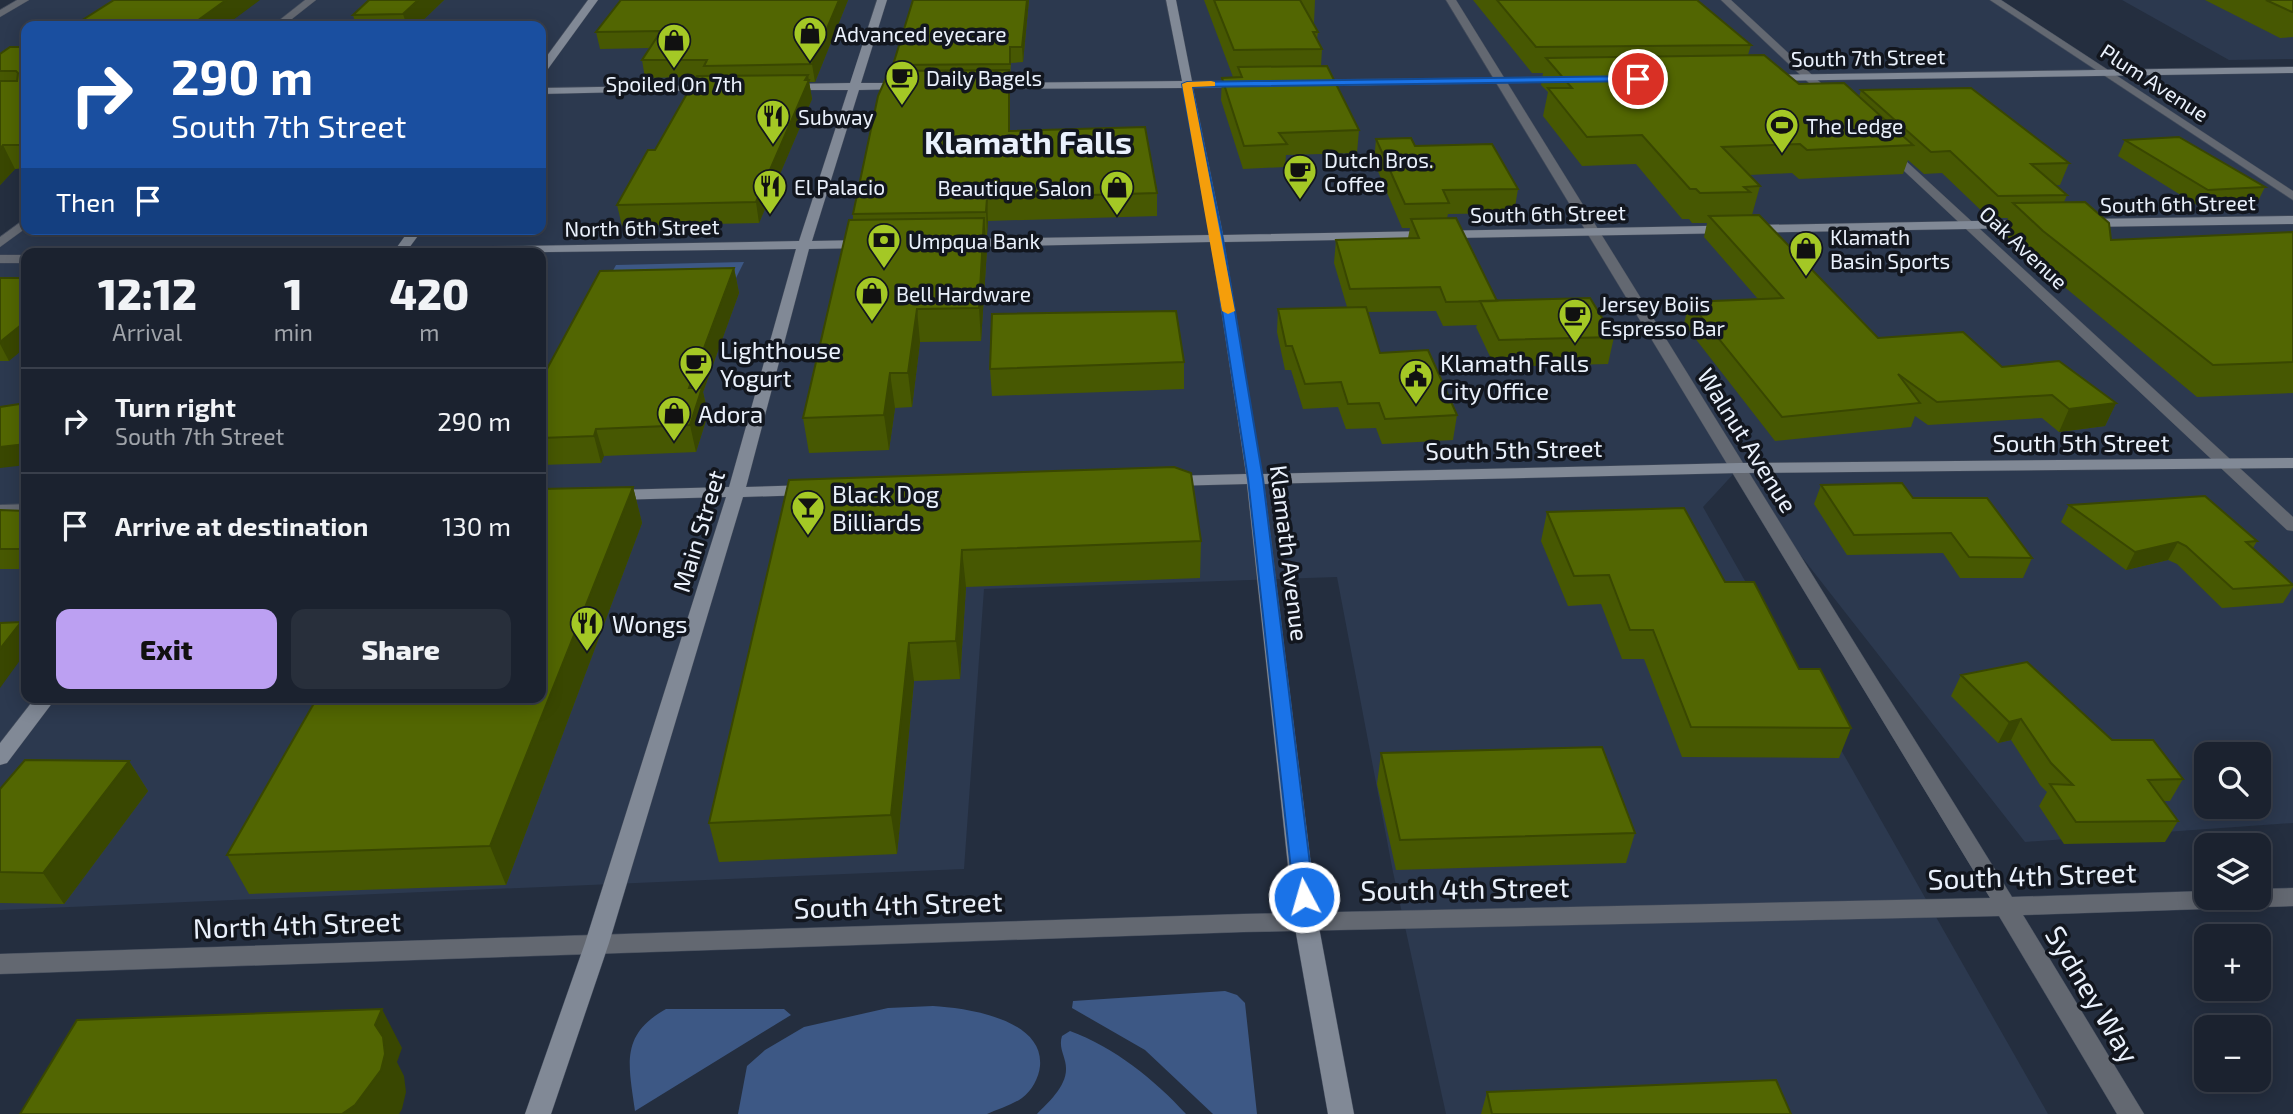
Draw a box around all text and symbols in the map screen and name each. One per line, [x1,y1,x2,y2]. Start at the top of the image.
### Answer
shop icon: Advanced eyecare [791,14,829,63]
shop icon: Spoiled On 7th [655,21,693,70]
place label: Advanced eyecare [834,21,1007,46]
street label: Plum Avenue [2096,38,2214,126]
street label: South 7th Street [1791,43,1945,71]
text: 290 m [171,46,313,105]
icon: right [56,49,147,140]
pin [1608,49,1668,109]
cafe icon: Daily Bagels [883,58,921,107]
icon: arrive [1619,60,1657,98]
place label: Daily Bagels [926,65,1042,90]
place label: Spoiled On 7th [605,71,743,96]
restaurant icon: Subway [754,97,792,146]
place label: Subway [798,104,874,129]
text: South 7th Street [171,106,407,144]
sports icon: The Ledge [1763,106,1801,155]
place label: The Ledge [1806,113,1903,138]
district label: Klamath Falls [924,122,1132,160]
place label: Dutch Bros. Coffee [1324,147,1434,196]
cafe icon: Dutch Bros. Coffee [1281,152,1319,201]
restaurant icon: El Palacio [751,167,789,216]
shop icon: Beautique Salon [1098,168,1136,217]
place label: El Palacio [794,174,885,199]
place label: Beautique Salon [937,175,1092,200]
icon: arrive [129,182,167,220]
text: Then [56,186,115,217]
street label: South 6th Street [2100,189,2256,217]
street label: South 6th Street [1470,199,1626,227]
street label: Oak Avenue [1975,200,2073,294]
street label: North 6th Street [564,213,720,241]
bank icon: Umpqua Bank [865,221,903,270]
place label: Klamath Basin Sports [1830,224,1950,273]
place label: Umpqua Bank [908,228,1040,253]
shop icon: Klamath Basin Sports [1787,229,1825,278]
text: 12:12 [98,268,197,318]
text: 1 [284,268,303,318]
text: 420 [390,268,469,318]
shop icon: Bell Hardware [853,274,891,323]
place label: Bell Hardware [896,281,1031,306]
place label: Jersey Boiis Espresso Bar [1600,291,1726,340]
cafe icon: Jersey Boiis Espresso Bar [1556,296,1594,345]
text: Arrival [112,318,182,346]
text: min [274,318,313,346]
text: m [419,318,440,346]
place label: Lighthouse Yogurt [720,335,841,392]
cafe icon: Lighthouse Yogurt [677,344,715,393]
place label: Klamath Falls City Office [1440,348,1589,405]
public building icon: Klamath Falls City Office [1397,357,1435,406]
street label: Walnut Avenue [1692,362,1804,518]
text: Turn right [115,391,236,422]
shop icon: Adora [655,394,693,443]
place label: Adora [698,399,763,428]
icon: right [56,402,94,440]
text: 290 m [437,405,511,436]
text: South 7th Street [115,422,284,450]
street label: South 5th Street [1992,428,2170,457]
street label: South 5th Street [1425,433,1603,465]
street label: Klamath Avenue [1265,463,1315,643]
street label: Main Street [666,466,730,596]
place label: Black Dog Billiards [832,479,939,536]
bar icon: Black Dog Billiards [789,488,827,537]
icon: arrive [56,507,94,545]
text: Arrive at destination [115,510,368,541]
text: 130 m [442,510,511,541]
restaurant icon: Wongs [568,604,606,653]
button: Exit [56,609,277,689]
button: Share [291,609,511,689]
place label: Wongs [612,609,687,638]
map controls [2194,742,2271,1092]
button: search [2194,742,2271,819]
button: layers [2194,833,2271,910]
street label: South 4th Street [1927,854,2137,896]
position arrow [1267,860,1341,934]
street label: South 4th Street [1360,869,1570,907]
street label: South 4th Street [793,883,1003,925]
street label: North 4th Street [192,903,402,945]
street label: Sydney Way [2039,919,2147,1069]
button: + [2194,924,2271,1001]
button: − [2194,1015,2271,1092]

